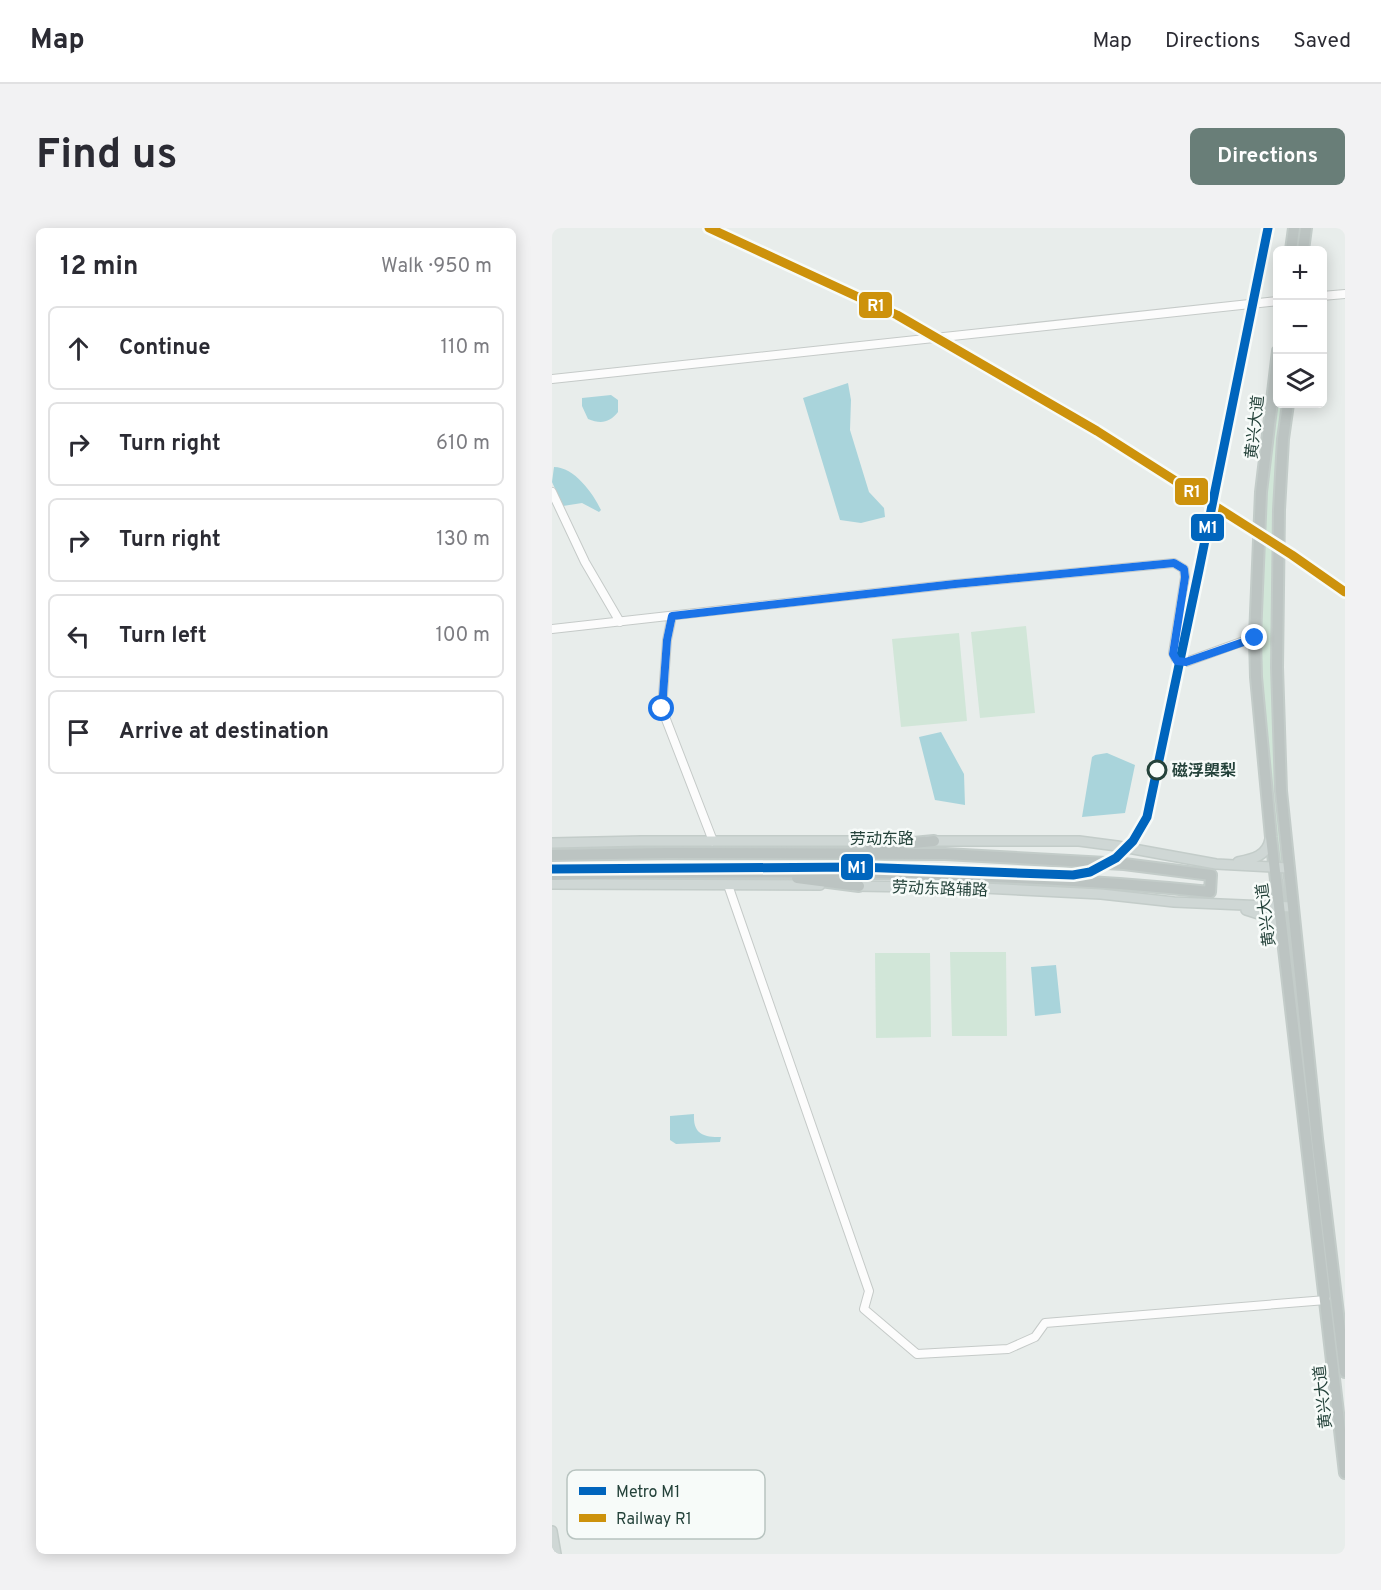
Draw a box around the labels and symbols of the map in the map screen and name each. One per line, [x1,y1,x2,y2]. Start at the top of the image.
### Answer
line badge: R1 [858,291,893,319]
text: R1 [867,297,885,317]
street label: 黄兴大道 [1243,394,1269,460]
line badge: R1 [1174,477,1209,506]
text: R1 [1183,483,1201,503]
line badge: M1 [1190,513,1225,542]
text: M1 [1198,519,1218,539]
route end [1241,624,1267,650]
route start [648,695,674,721]
marker: 磁浮㮾梨 [1147,760,1167,780]
place label: 磁浮㮾梨 [1172,762,1236,782]
street label: 劳动东路 [850,830,914,850]
line badge: M1 [840,853,874,881]
text: M1 [847,859,867,879]
street label: 劳动东路辅路 [892,878,988,902]
street label: 黄兴大道 [1253,882,1281,948]
street label: 黄兴大道 [1311,1364,1337,1430]
legend [567,1470,765,1539]
text: Metro M1 [616,1483,680,1503]
text: Railway R1 [616,1510,692,1530]

